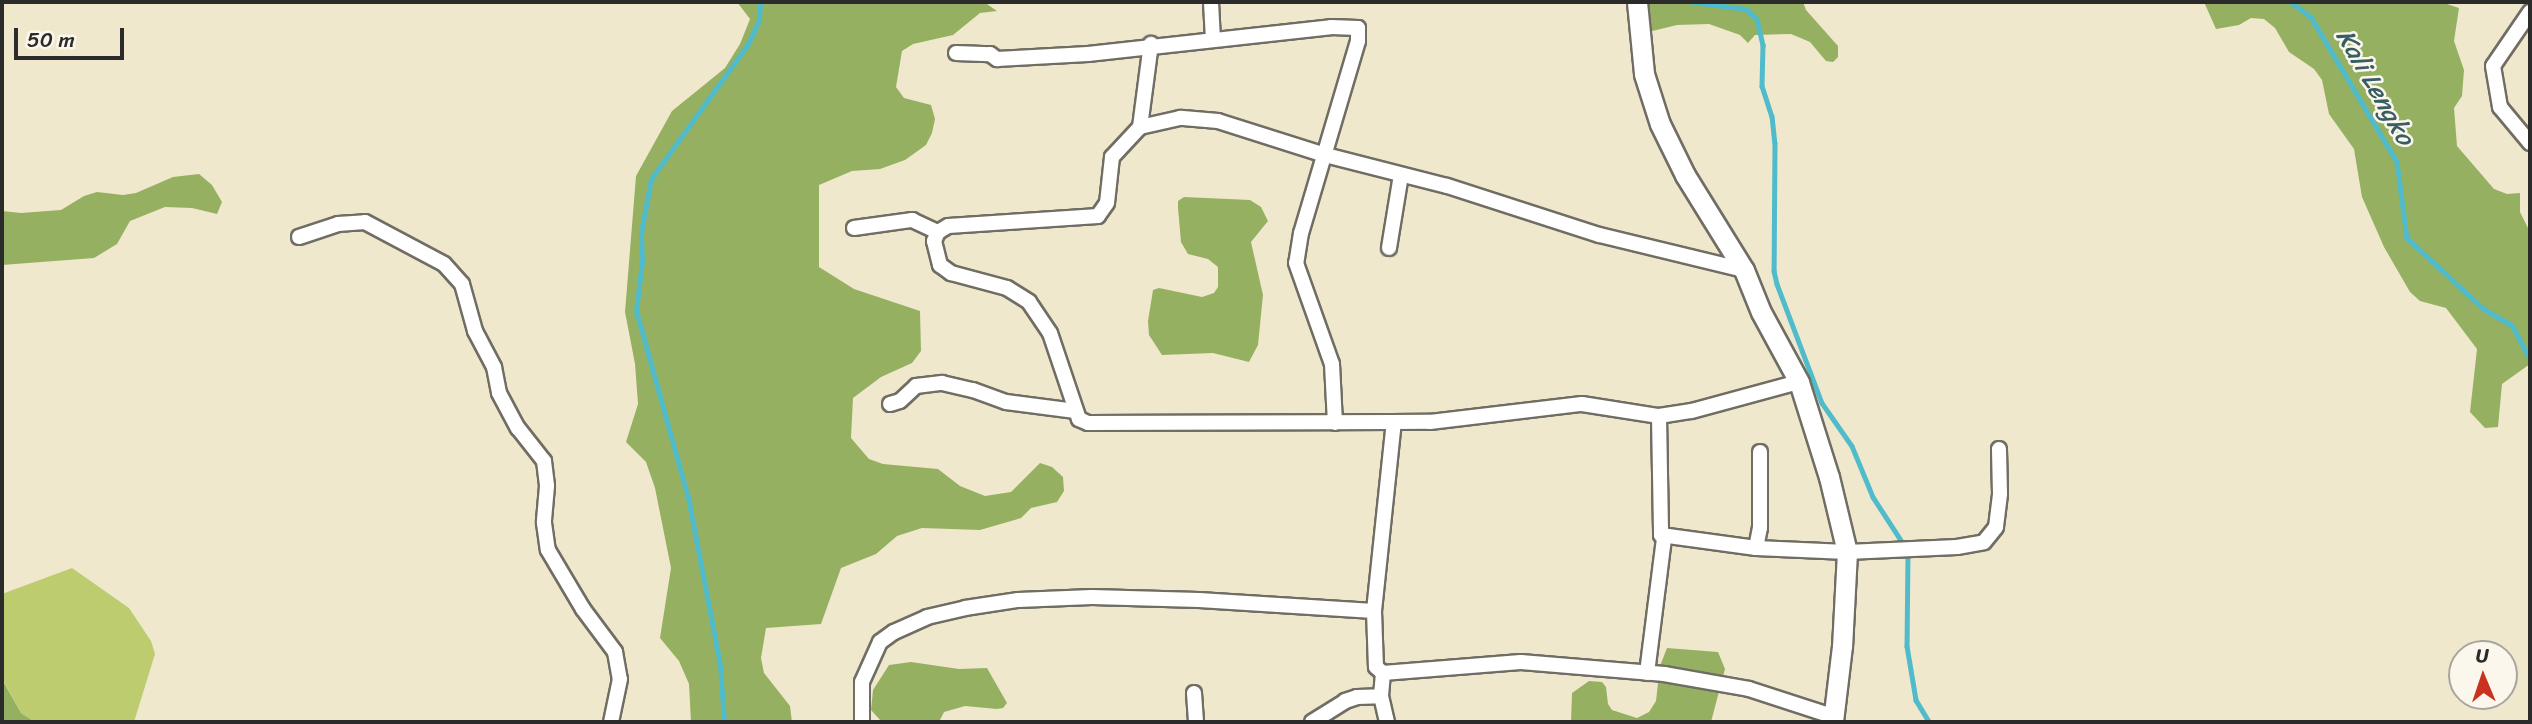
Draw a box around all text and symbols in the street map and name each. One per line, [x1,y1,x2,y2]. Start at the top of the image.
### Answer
scale bar [18,14,128,58]
text: 50 m [27,21,75,59]
water label: Kali Lengko [2329,23,2421,151]
text: U [2475,639,2489,672]
north arrow [2448,640,2518,710]

